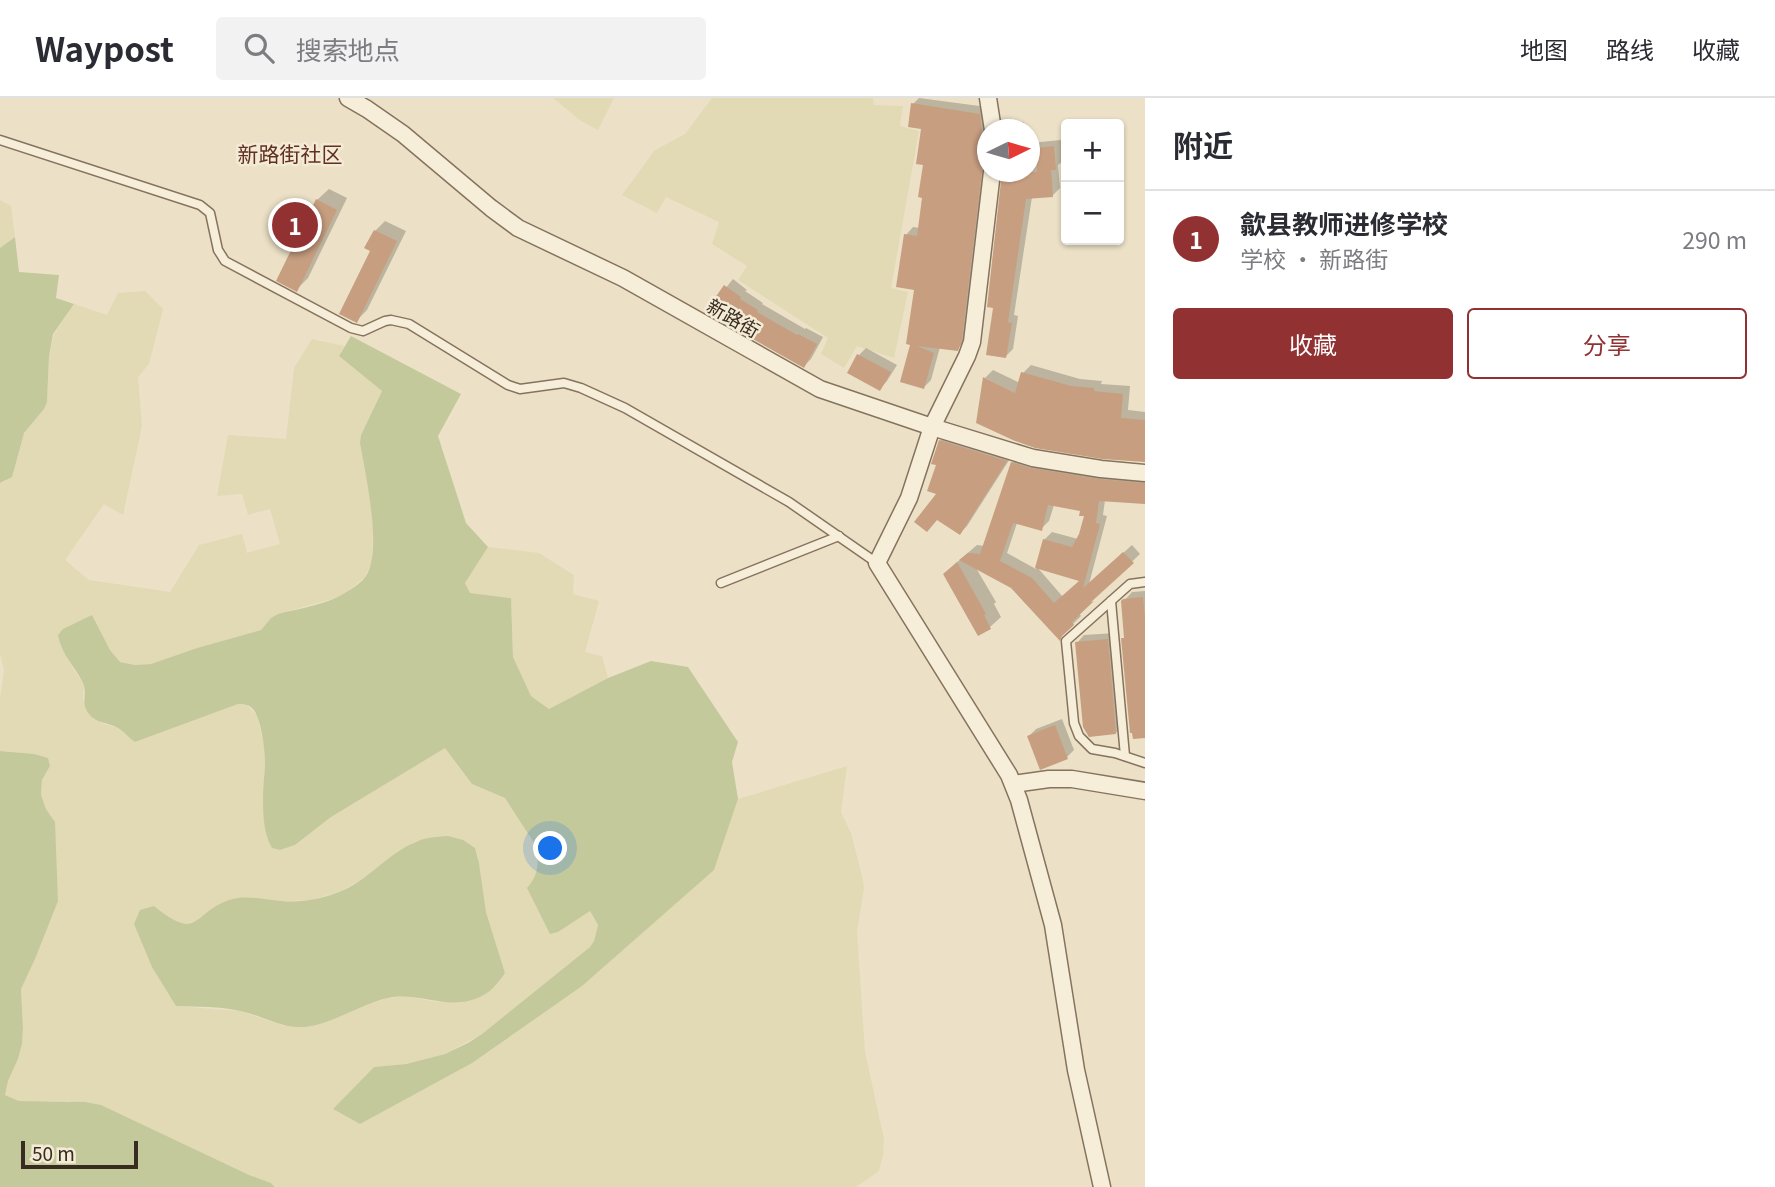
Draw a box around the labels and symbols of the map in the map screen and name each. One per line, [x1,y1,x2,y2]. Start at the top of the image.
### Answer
north arrow [977,119,1040,182]
district label: 新路街社区 [238,138,343,168]
pin: 1 [272,199,318,251]
street label: 新路街 [703,291,765,343]
your location [533,831,567,865]
scale bar [21,1138,138,1170]

